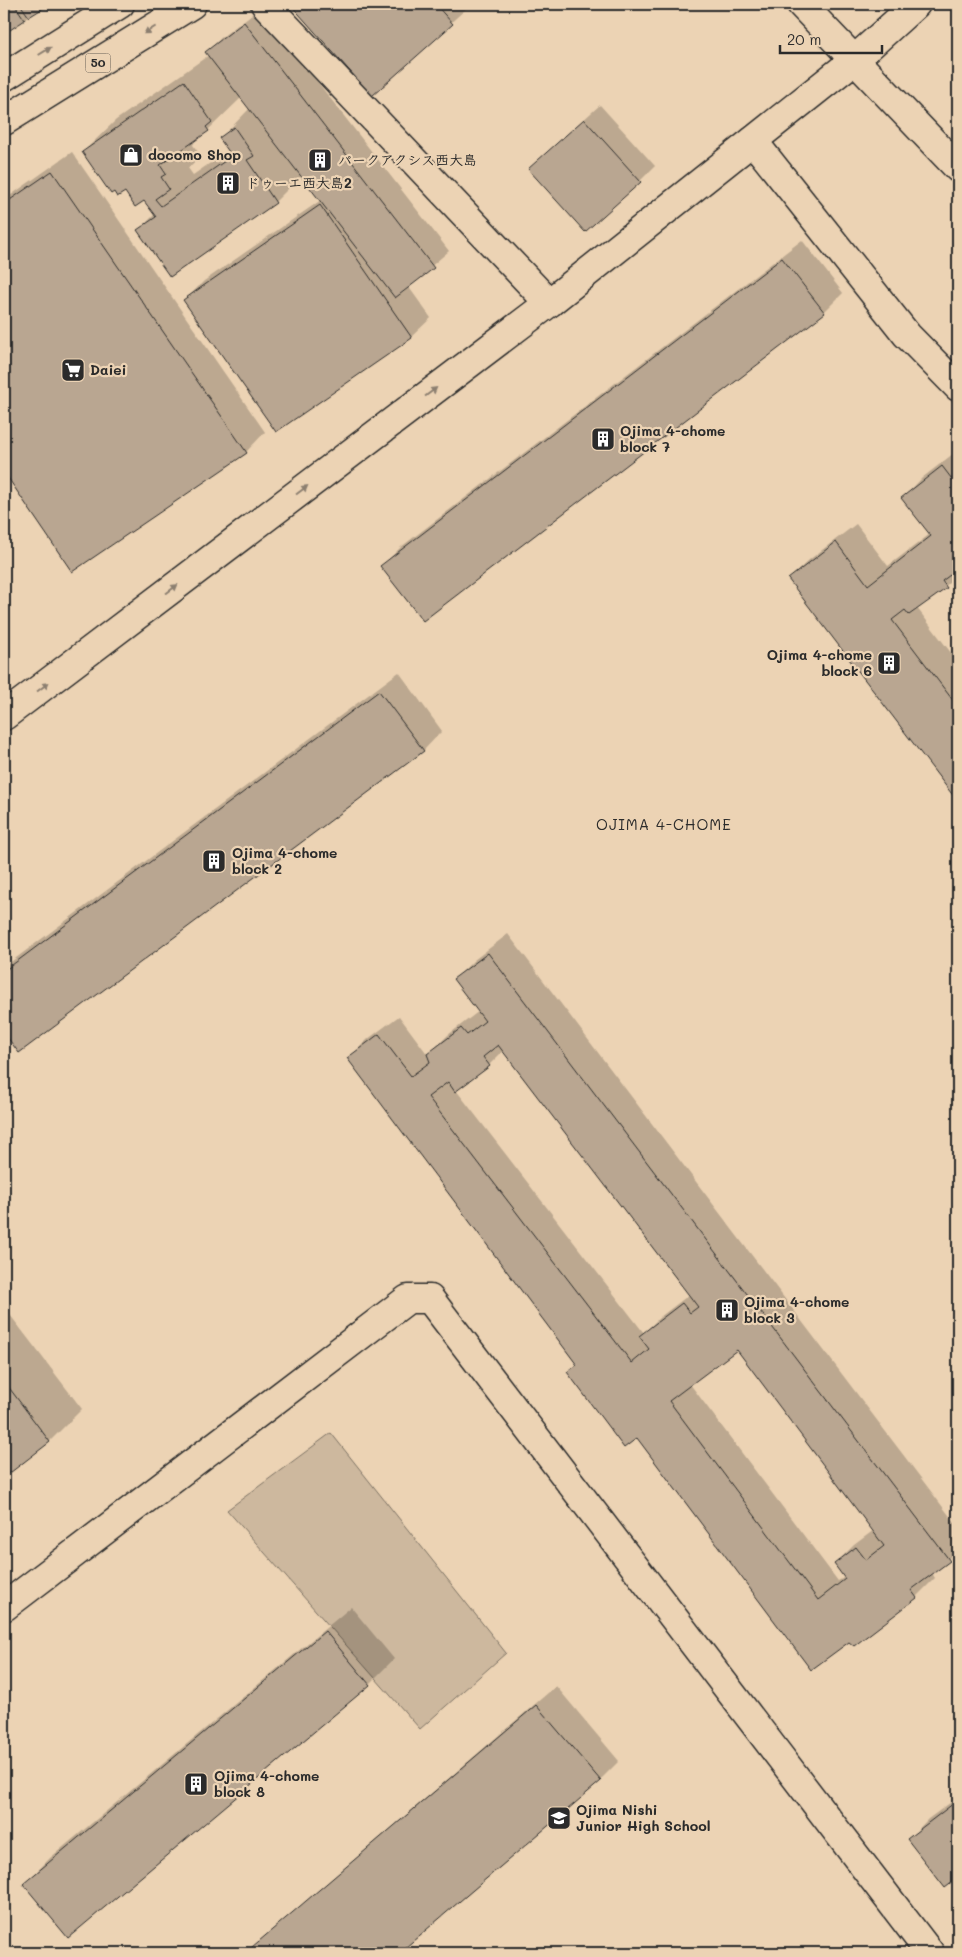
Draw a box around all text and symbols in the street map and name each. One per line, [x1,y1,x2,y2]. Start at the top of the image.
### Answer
scale bar [780,22,882,54]
one-way arrow [144,25,157,34]
text: 20 m [787,29,821,49]
one-way arrow [38,46,52,56]
road number: 50 [86,54,110,72]
shop icon: docomo Shop [118,142,144,168]
place label: docomo Shop [148,145,241,164]
building icon: パークアクシス西大島 [307,147,333,173]
place label: パークアクシス西大島 [338,150,477,169]
building icon: ドゥーエ西大島2 [215,170,241,196]
place label: ドゥーエ西大島2 [246,173,352,192]
supermarket icon: Daiei [60,357,86,383]
place label: Daiei [90,360,126,379]
one-way arrow [424,387,437,398]
place label: Ojima 4-chome block 7 [620,421,725,456]
building icon: Ojima 4-chome block 7 [590,426,616,452]
one-way arrow [295,485,308,496]
one-way arrow [165,583,178,594]
place label: Ojima 4-chome block 6 [767,645,872,680]
building icon: Ojima 4-chome block 6 [876,650,902,676]
one-way arrow [36,681,49,692]
district label: OJIMA 4-CHOME [596,814,732,834]
place label: Ojima 4-chome block 2 [232,843,337,878]
building icon: Ojima 4-chome block 2 [201,848,227,874]
place label: Ojima 4-chome block 3 [744,1292,849,1327]
building icon: Ojima 4-chome block 3 [714,1297,740,1323]
place label: Ojima 4-chome block 8 [214,1766,319,1801]
building icon: Ojima 4-chome block 8 [183,1771,209,1797]
place label: Ojima Nishi Junior High School [576,1800,710,1835]
school or university icon: Ojima Nishi Junior High School [546,1805,572,1831]

